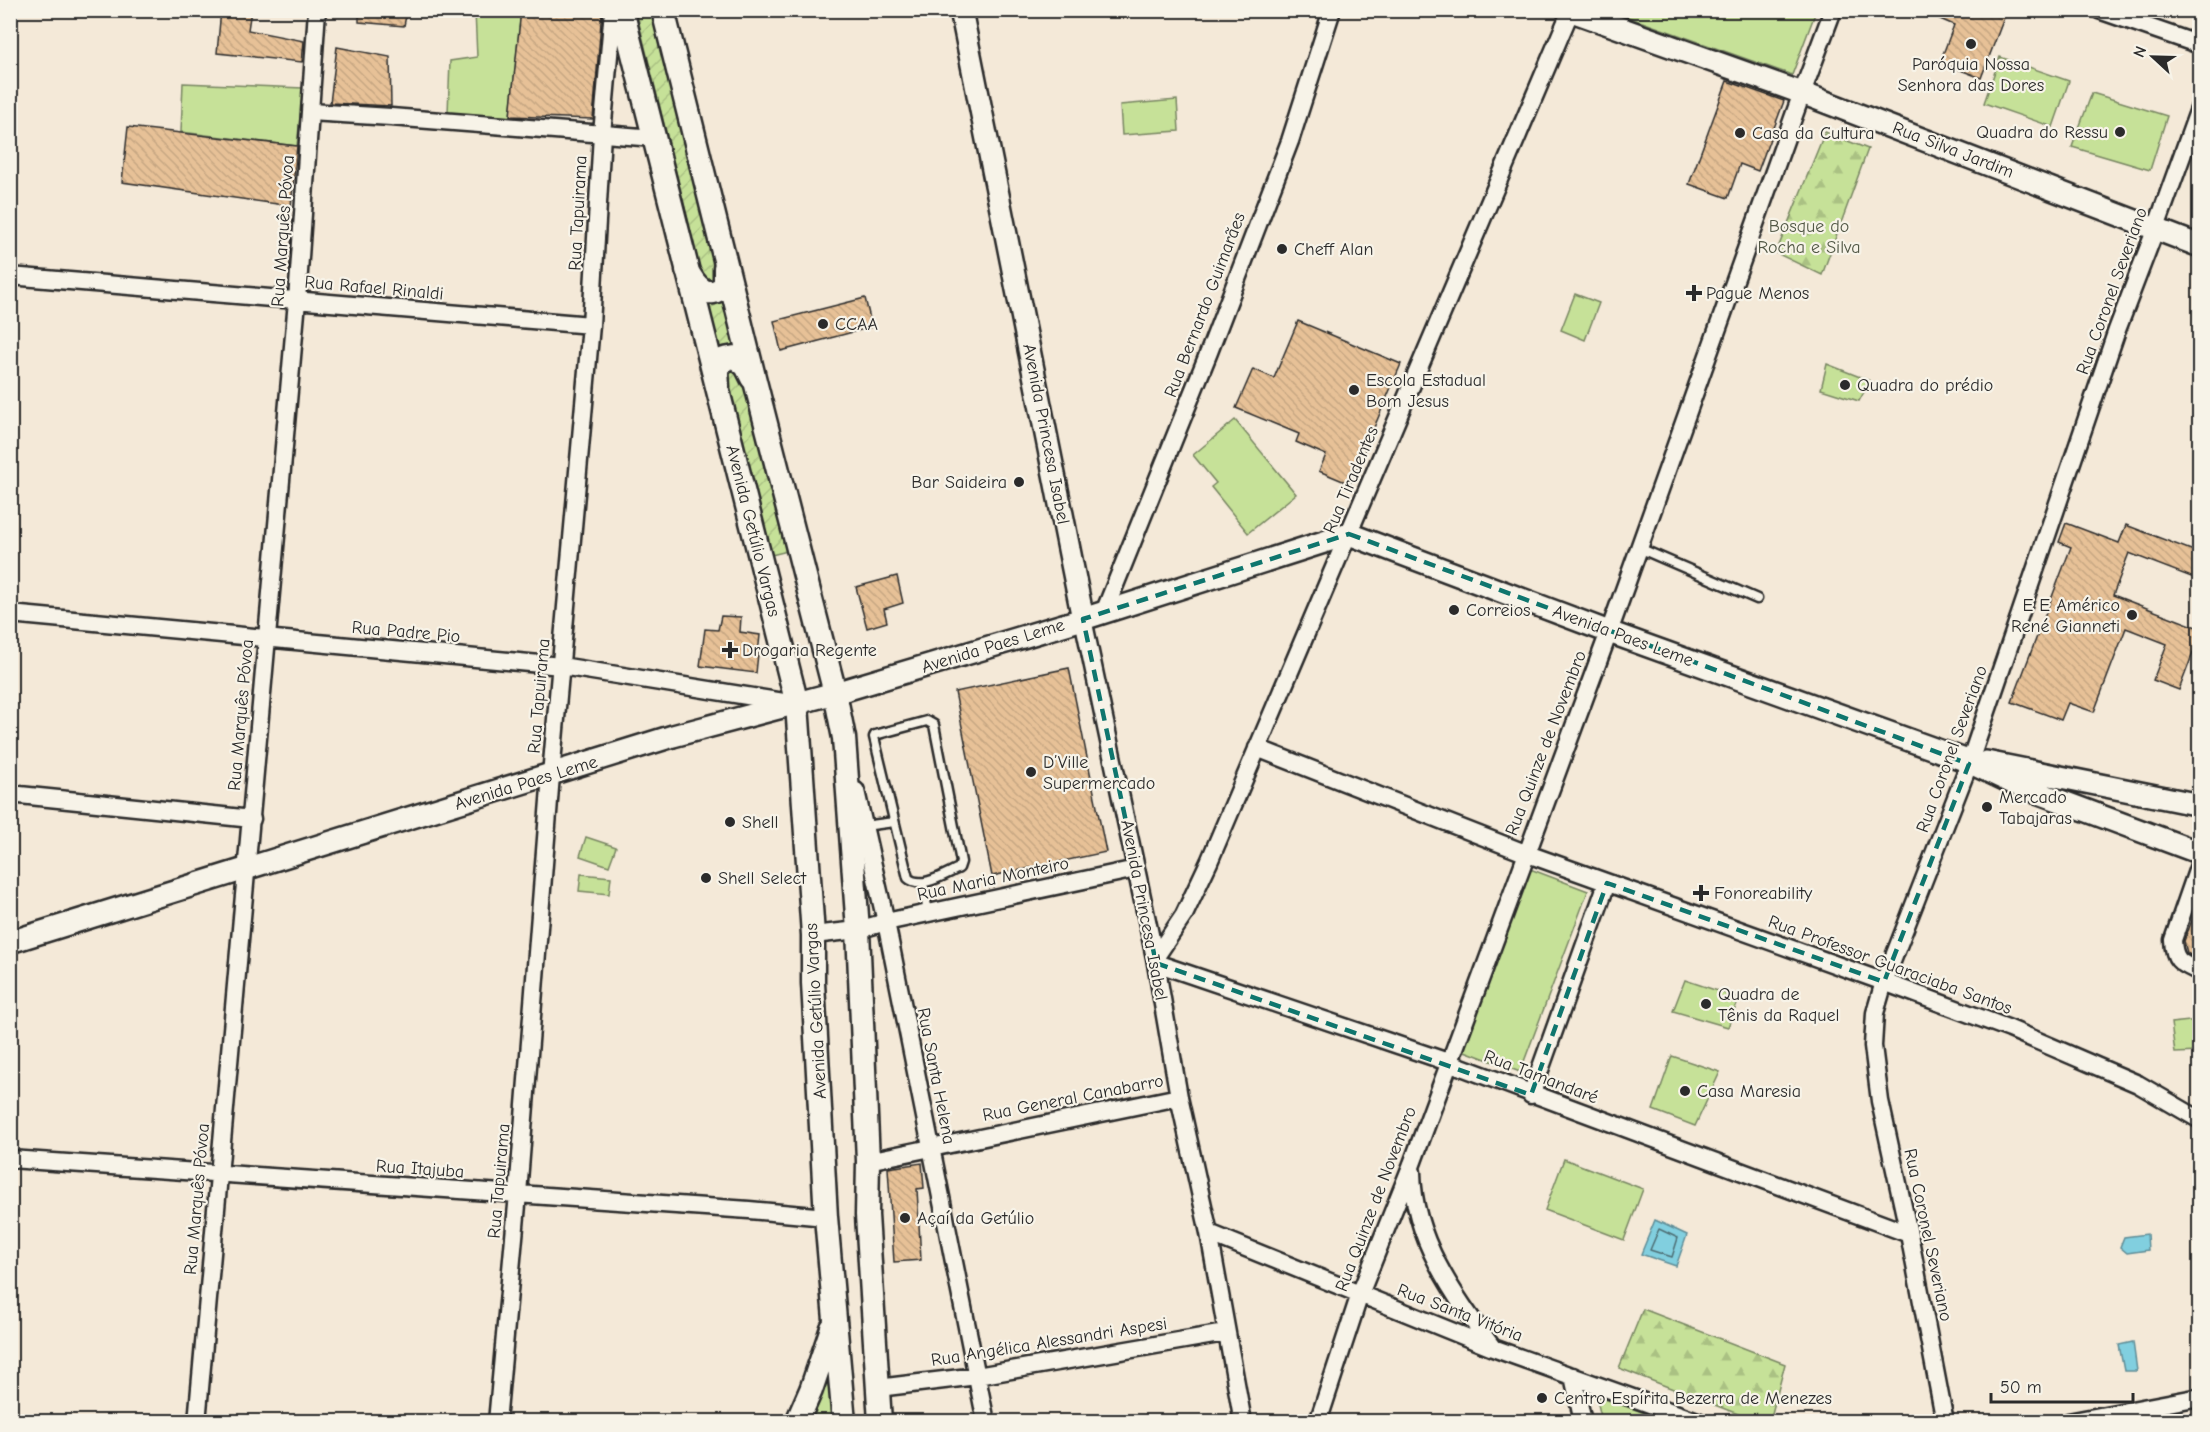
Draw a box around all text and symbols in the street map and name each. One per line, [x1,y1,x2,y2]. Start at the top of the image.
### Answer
north arrow [2123,27,2183,87]
marker: Paróquia Nossa Senhora das Dores [1964,37,1978,51]
text: N [2130,44,2150,60]
place label: Paróquia Nossa Senhora das Dores [1898,54,2044,96]
street label: Rua Silva Jardim [1889,117,2017,183]
place label: Quadra do Ressu [1976,122,2108,143]
place label: Casa da Cultura [1752,123,1875,144]
marker: Quadra do Ressu [2113,125,2127,139]
marker: Casa da Cultura [1733,126,1747,140]
street label: Rua Marquês Póvoa [267,154,299,308]
street label: Rua Tapuirama [564,155,592,271]
street label: Rua Coronel Severiano [2072,205,2152,377]
street label: Rua Bernardo Guimarães [1160,210,1250,400]
park label: Bosque do Rocha e Silva [1757,216,1861,258]
place label: Cheff Alan [1294,239,1373,260]
marker: Cheff Alan [1275,242,1289,256]
street label: Rua Rafael Rinaldi [304,271,444,305]
place label: Pague Menos [1706,283,1809,304]
marker: Pague Menos [1687,286,1701,300]
place label: CCAA [835,314,878,335]
marker: CCAA [816,317,830,331]
street label: Avenida Princesa Isabel [1018,342,1074,526]
place label: Escola Estadual Bom Jesus [1366,370,1486,412]
place label: Quadra do prédio [1857,375,1993,396]
marker: Quadra do prédio [1838,378,1852,392]
marker: Escola Estadual Bom Jesus [1347,383,1361,397]
street label: Rua Tiradentes [1319,423,1383,537]
street label: Avenida Getúlio Vargas [722,443,784,619]
place label: Bar Saideira [911,472,1007,493]
marker: Bar Saideira [1012,475,1026,489]
place label: E E Américo René Gianneti [2011,595,2120,637]
place label: Correios [1466,600,1531,621]
street label: Avenida Paes Leme [1550,601,1696,671]
marker: Correios [1447,603,1461,617]
marker: E E Américo René Gianneti [2125,608,2139,622]
street label: Avenida Paes Leme [919,614,1067,678]
street label: Rua Padre Pio [351,617,461,647]
street label: Rua Marquês Póvoa [224,638,258,792]
street label: Rua Tapuirama [524,638,554,754]
place label: Drogaria Regente [742,640,877,661]
marker: Drogaria Regente [723,643,737,657]
street label: Rua Quinze de Novembro [1501,648,1591,838]
street label: Rua Coronel Severiano [1912,663,1992,835]
street label: Avenida Paes Leme [452,751,600,815]
place label: D’Ville Supermercado [1043,752,1155,794]
marker: D’Ville Supermercado [1024,765,1038,779]
place label: Mercado Tabajaras [1999,787,2072,829]
marker: Mercado Tabajaras [1980,800,1994,814]
place label: Shell [742,812,779,833]
marker: Shell [723,815,737,829]
street label: Avenida Princesa Isabel [1116,818,1172,1002]
street label: Rua Maria Monteiro [915,853,1071,905]
place label: Shell Select [718,868,807,889]
marker: Shell Select [699,871,713,885]
place label: Fonoreability [1714,883,1813,904]
marker: Fonoreability [1692,884,1710,902]
street label: Rua Professor Guaraciaba Santos [1765,911,2015,1019]
street label: Avenida Getúlio Vargas [801,922,831,1100]
place label: Quadra de Tênis da Raquel [1718,984,1840,1026]
marker: Quadra de Tênis da Raquel [1699,997,1713,1011]
street label: Rua Santa Helena [912,1006,960,1146]
street label: Rua Tamandaré [1481,1046,1601,1108]
street label: Rua General Canabarro [981,1070,1165,1126]
place label: Casa Maresia [1697,1081,1801,1102]
marker: Casa Maresia [1678,1084,1692,1098]
street label: Rua Quinze de Novembro [1331,1104,1421,1294]
street label: Rua Marquês Póvoa [180,1122,214,1276]
street label: Rua Tapuirama [484,1123,514,1239]
street label: Rua Coronel Severiano [1899,1147,1957,1323]
street label: Rua Itajuba [375,1155,465,1183]
place label: Açaí da Getúlio [917,1208,1034,1229]
marker: Açaí da Getúlio [898,1211,912,1225]
street label: Rua Santa Vitória [1394,1279,1526,1347]
street label: Rua Angélica Alessandri Aspesi [929,1313,1169,1371]
scale bar [1991,1366,2134,1404]
text: 50 m [2000,1377,2042,1398]
place label: Centro Espírita Bezerra de Menezes [1554,1388,1832,1409]
marker: Centro Espírita Bezerra de Menezes [1535,1391,1549,1405]

